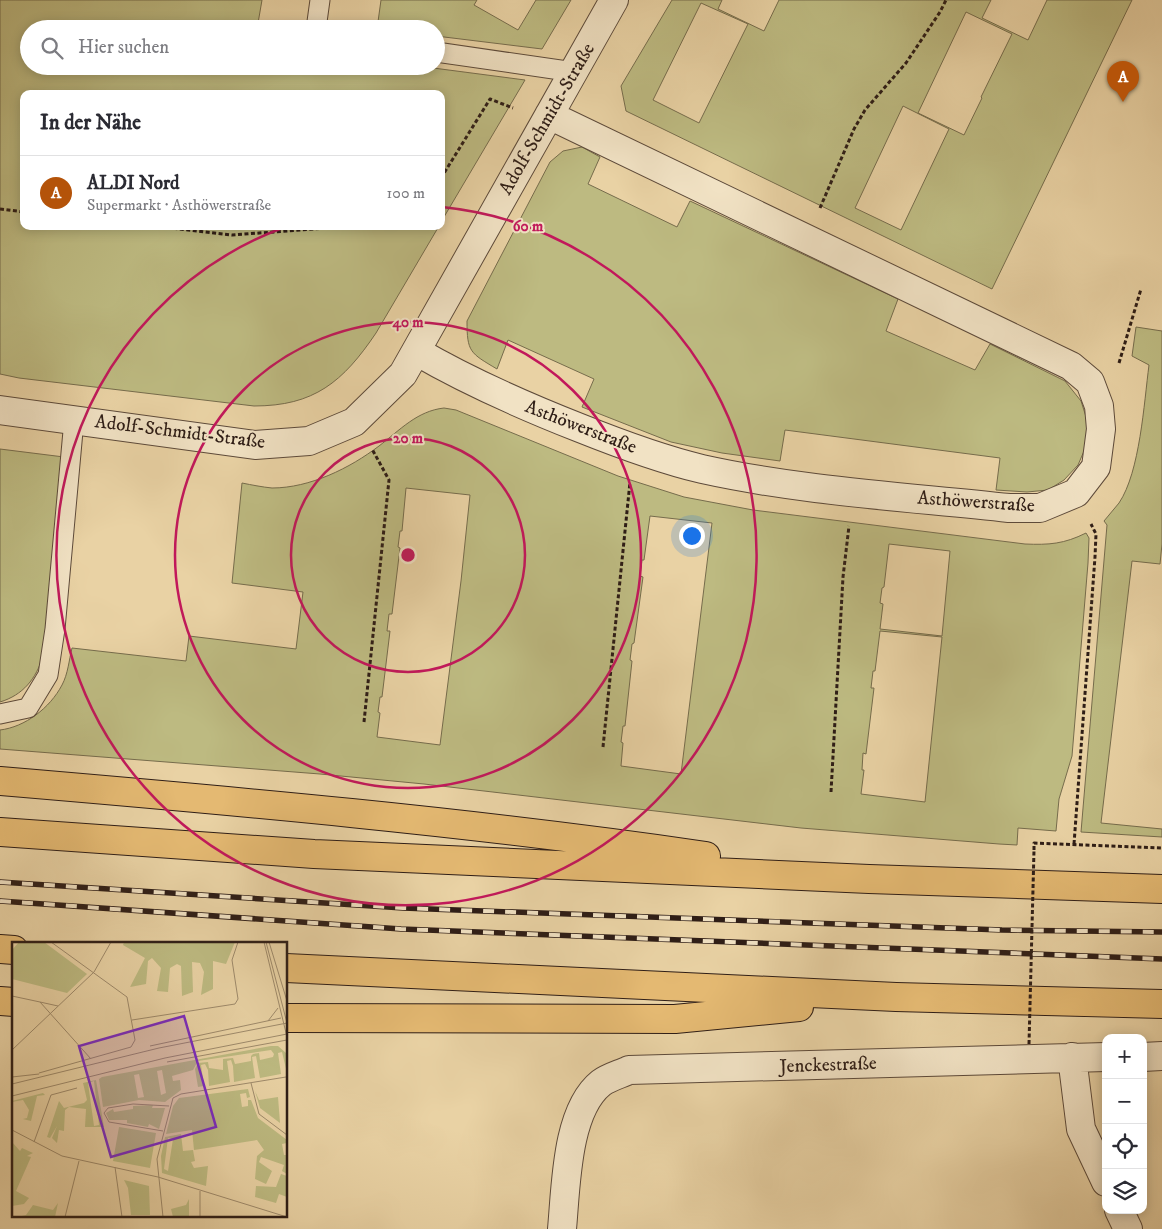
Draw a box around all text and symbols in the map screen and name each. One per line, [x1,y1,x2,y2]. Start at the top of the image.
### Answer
search box [20,20,445,75]
icon: search [38,34,66,62]
text: Hier suchen [78,36,169,59]
street label: Adolf-Schmidt-Straße [494,39,600,199]
pin: A [1107,61,1139,102]
text: In der Nähe [40,110,141,136]
text: ALDI Nord [87,172,180,195]
text: A [51,183,61,203]
text: 100 m [387,183,425,203]
text: Supermarkt · Asthöwerstraße [87,195,271,215]
text: 60 m [513,217,544,236]
text: 40 m [391,313,424,332]
street label: Asthöwerstraße [522,395,640,459]
street label: Adolf-Schmidt-Straße [94,410,267,454]
text: 20 m [393,429,424,448]
street label: Asthöwerstraße [917,486,1036,518]
your location [679,523,705,549]
centre of rings [399,546,417,564]
inset map [12,942,288,1216]
map controls [1102,1034,1147,1214]
button: + [1102,1034,1147,1079]
street label: Jenckestraße [777,1052,877,1078]
button: − [1102,1079,1147,1124]
button: locate [1102,1124,1147,1169]
button: layers [1102,1169,1147,1214]

